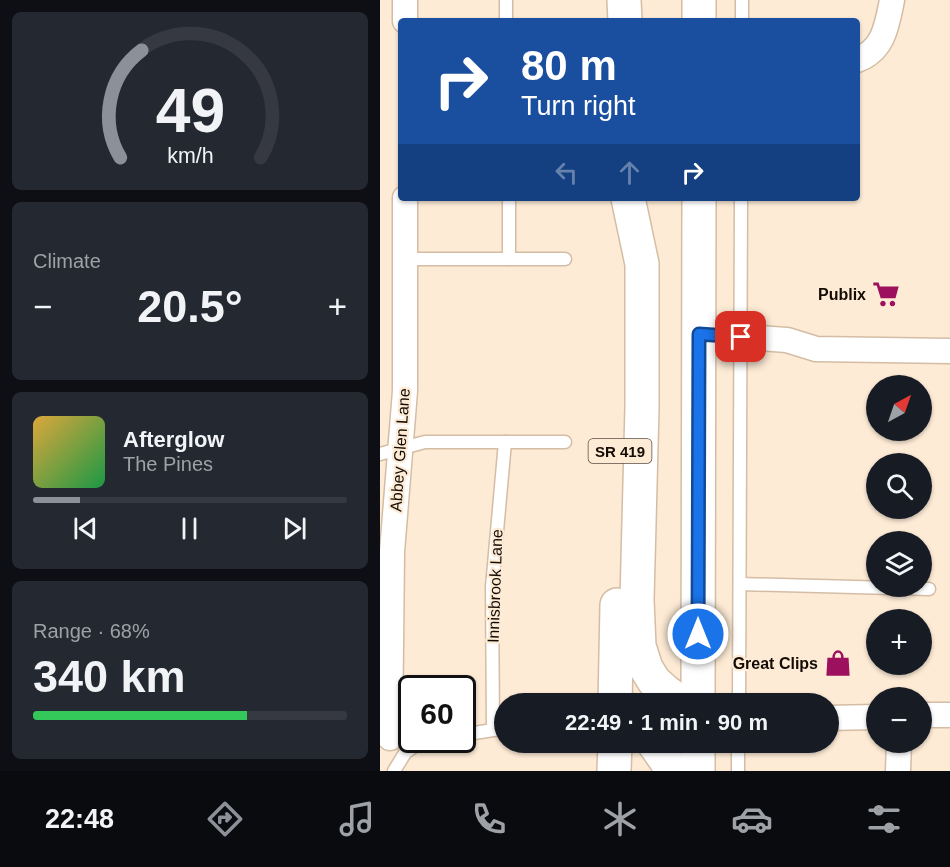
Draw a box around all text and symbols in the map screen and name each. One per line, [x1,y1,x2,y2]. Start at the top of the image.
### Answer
icon: right [422,42,500,120]
text: 80 m [521,42,617,89]
text: 49 [155,76,225,145]
text: Turn right [521,91,636,121]
text: km/h [167,144,213,168]
icon: left [550,156,583,189]
icon: ahead [613,156,646,189]
icon: right [676,156,709,189]
text: Climate [33,250,101,272]
supermarket icon: Publix [871,279,901,309]
text: 20.5° [137,281,243,332]
place label: Publix [818,286,866,303]
text: − [33,288,52,325]
text: + [328,288,347,325]
pin [715,311,766,362]
icon: arrive [724,320,757,353]
north arrow [866,375,932,441]
map controls [866,375,932,753]
street label: Abbey Glen Lane [387,388,413,512]
text: Afterglow [123,427,224,452]
road number: SR 419 [588,439,652,463]
text: The Pines [123,453,213,475]
button: search [866,453,932,519]
icon: previous [69,512,102,545]
icon: pause [173,512,206,545]
icon: next [278,512,311,545]
street label: Innisbrook Lane [485,529,505,643]
button: layers [866,531,932,597]
position arrow [666,602,730,666]
button: + [866,609,932,675]
text: Range · 68% [33,620,150,642]
shop icon: Great Clips [823,648,853,678]
text: 340 km [33,651,186,702]
place label: Great Clips [733,655,818,672]
speed limit sign: 60 [398,675,476,753]
button: − [866,687,932,753]
text: 22:49 · 1 min · 90 m [565,710,768,735]
icon: directions [204,798,246,840]
icon: music [336,798,378,840]
icon: phone [468,798,510,840]
icon: climate [599,798,641,840]
icon: car [731,798,773,840]
icon: filters [863,798,905,840]
text: 22:48 [45,804,114,834]

